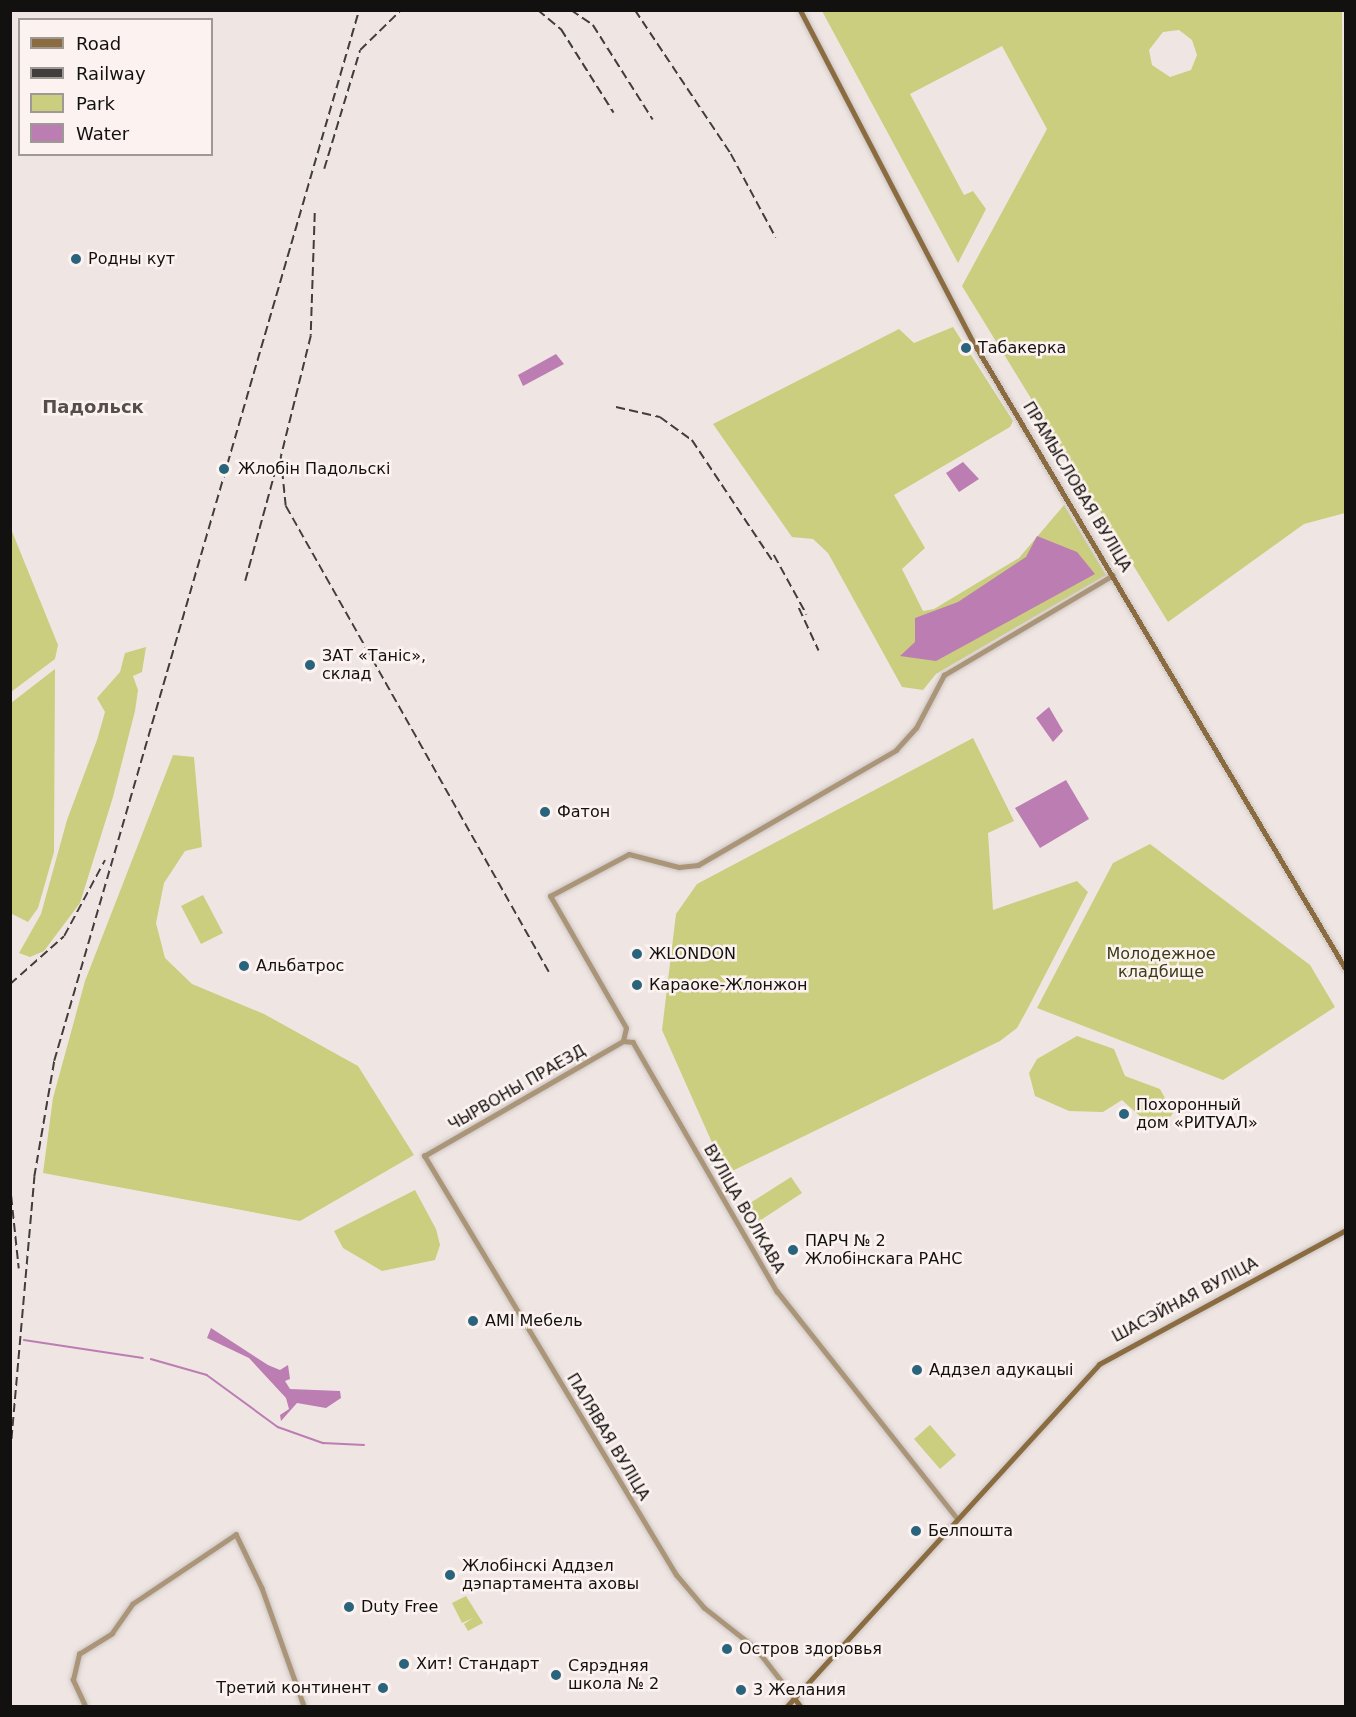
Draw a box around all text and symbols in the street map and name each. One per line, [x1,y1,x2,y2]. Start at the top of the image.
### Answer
legend [18,18,213,156]
text: Road [76,33,121,54]
text: Railway [76,63,146,84]
text: Park [76,93,115,114]
text: Water [76,123,129,144]
place label: Родны кут [88,249,175,269]
marker: Родны кут [69,252,83,266]
place label: Табакерка [978,338,1066,358]
marker: Табакерка [959,341,973,355]
district label: Падольск [42,396,144,418]
street label: ПРАМЫСЛОВАЯ ВУЛІЦА [1018,398,1136,576]
place label: Жлобін Падольскі [238,459,390,479]
marker: Жлобін Падольскі [215,460,233,478]
place label: ЗАТ «Таніс», склад [322,646,426,684]
marker: ЗАТ «Таніс», склад [303,658,317,672]
place label: Фатон [557,802,610,822]
marker: Фатон [538,805,552,819]
place label: ЖLONDON [649,944,736,964]
park label: Молодежное кладбище [1106,944,1216,982]
marker: ЖLONDON [630,947,644,961]
place label: Альбатрос [256,956,344,976]
marker: Альбатрос [237,959,251,973]
place label: Караоке-Жлонжон [649,975,808,995]
marker: Караоке-Жлонжон [630,978,644,992]
street label: ЧЫРВОНЫ ПРАЕЗД [445,1041,589,1135]
place label: Похоронный дом «РИТУАЛ» [1136,1095,1258,1133]
marker: Похоронный дом «РИТУАЛ» [1117,1107,1131,1121]
street label: ВУЛІЦА ВОЛКАВА [699,1141,789,1277]
place label: ПАРЧ № 2 Жлобінскага РАНС [805,1231,962,1269]
marker: ПАРЧ № 2 Жлобінскага РАНС [786,1243,800,1257]
street label: ШАСЭЙНАЯ ВУЛІЦА [1109,1253,1261,1347]
place label: AMI Мебель [485,1311,583,1331]
marker: AMI Мебель [466,1314,480,1328]
place label: Аддзел адукацыі [929,1360,1074,1380]
marker: Аддзел адукацыі [910,1363,924,1377]
street label: ПАЛЯВАЯ ВУЛІЦА [562,1370,654,1504]
place label: Белпошта [928,1521,1013,1541]
marker: Белпошта [909,1524,923,1538]
place label: Жлобінскі Аддзел дэпартамента аховы [462,1556,639,1594]
marker: Жлобінскі Аддзел дэпартамента аховы [443,1568,457,1582]
place label: Duty Free [361,1597,438,1617]
marker: Duty Free [342,1600,356,1614]
place label: Остров здоровья [739,1639,882,1659]
marker: Остров здоровья [720,1642,734,1656]
place label: Хит! Стандарт [416,1654,539,1674]
place label: Сярэдняя школа № 2 [568,1656,659,1694]
marker: Хит! Стандарт [397,1657,411,1671]
marker: Сярэдняя школа № 2 [549,1668,563,1682]
place label: Третий континент [216,1678,371,1698]
place label: 3 Желания [753,1680,846,1700]
marker: Третий континент [376,1681,390,1695]
marker: 3 Желания [734,1683,748,1697]

